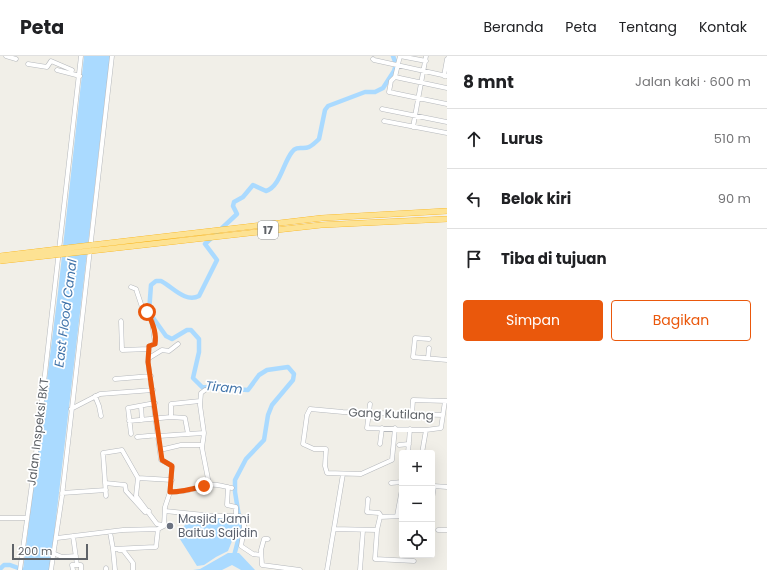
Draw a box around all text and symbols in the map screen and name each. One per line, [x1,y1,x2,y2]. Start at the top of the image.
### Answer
text: Peta [20,14,64,41]
text: Beranda [484,17,543,37]
text: Peta [565,17,597,37]
text: Tentang [619,17,677,37]
text: Kontak [699,17,747,37]
text: 8 mnt [463,70,514,94]
text: Jalan kaki · 600 m [635,72,751,91]
icon: ahead [463,128,485,150]
text: Lurus [501,128,543,149]
text: 510 m [714,129,751,148]
icon: left [463,188,485,210]
text: Belok kiri [501,188,571,209]
text: 90 m [718,189,751,208]
road number: 17 [258,221,278,239]
icon: arrive [463,248,485,270]
text: Tiba di tujuan [501,248,607,269]
water label: East Flood Canal [49,257,82,368]
button: Simpan [463,300,603,341]
button: Bagikan [611,300,751,341]
route start [138,303,156,321]
water label: Tiram [204,376,243,399]
street label: Jalan Inspeksi BKT [22,377,53,487]
street label: Gang Kutilang [348,404,434,423]
map controls [399,450,435,558]
button: + [399,450,435,486]
route end [195,477,213,495]
button: − [399,486,435,522]
place label: Masjid Jami Baitus Sajidin [178,510,258,541]
marker: Masjid Jami Baitus Sajidin [165,521,175,531]
button: locate [399,522,435,558]
scale bar [12,542,88,561]
text: 200 m [18,543,52,559]

